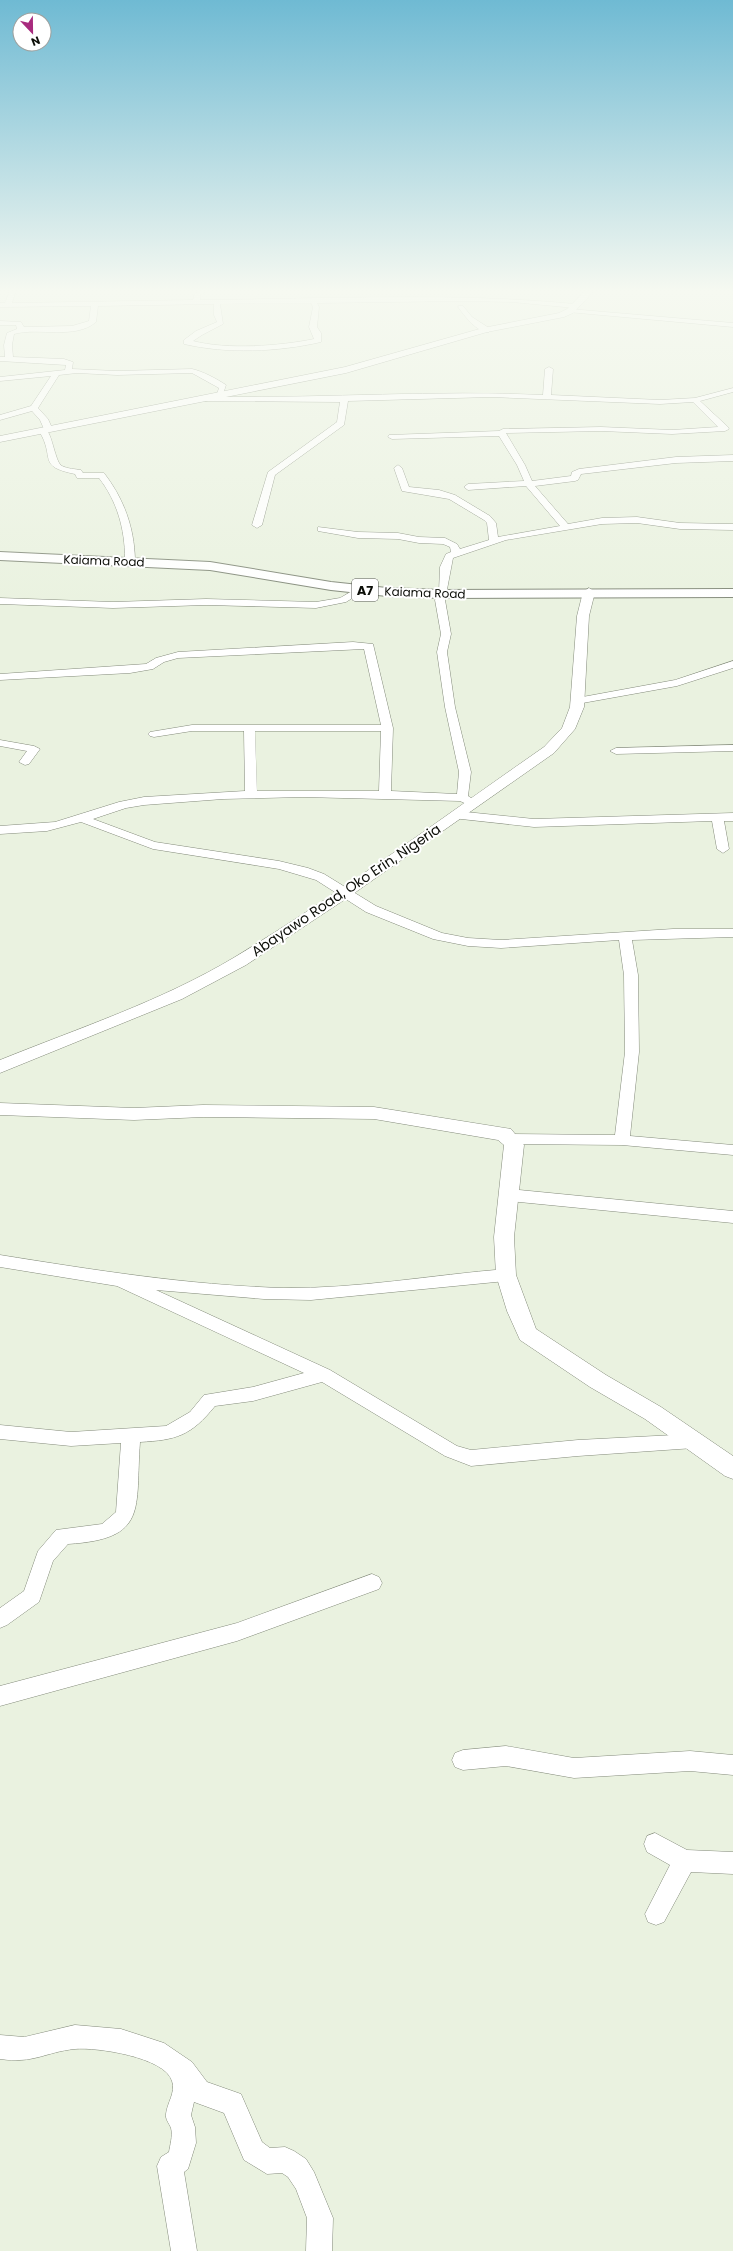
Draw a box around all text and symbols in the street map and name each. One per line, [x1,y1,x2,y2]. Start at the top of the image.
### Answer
north arrow [12,12,52,52]
text: N [29,32,43,50]
street label: Kaiama Road [63,551,145,570]
road number: A7 [352,579,378,601]
street label: Kaiama Road [384,583,466,602]
street label: Abayawo Road, Oko Erin, Nigeria [247,819,445,961]

